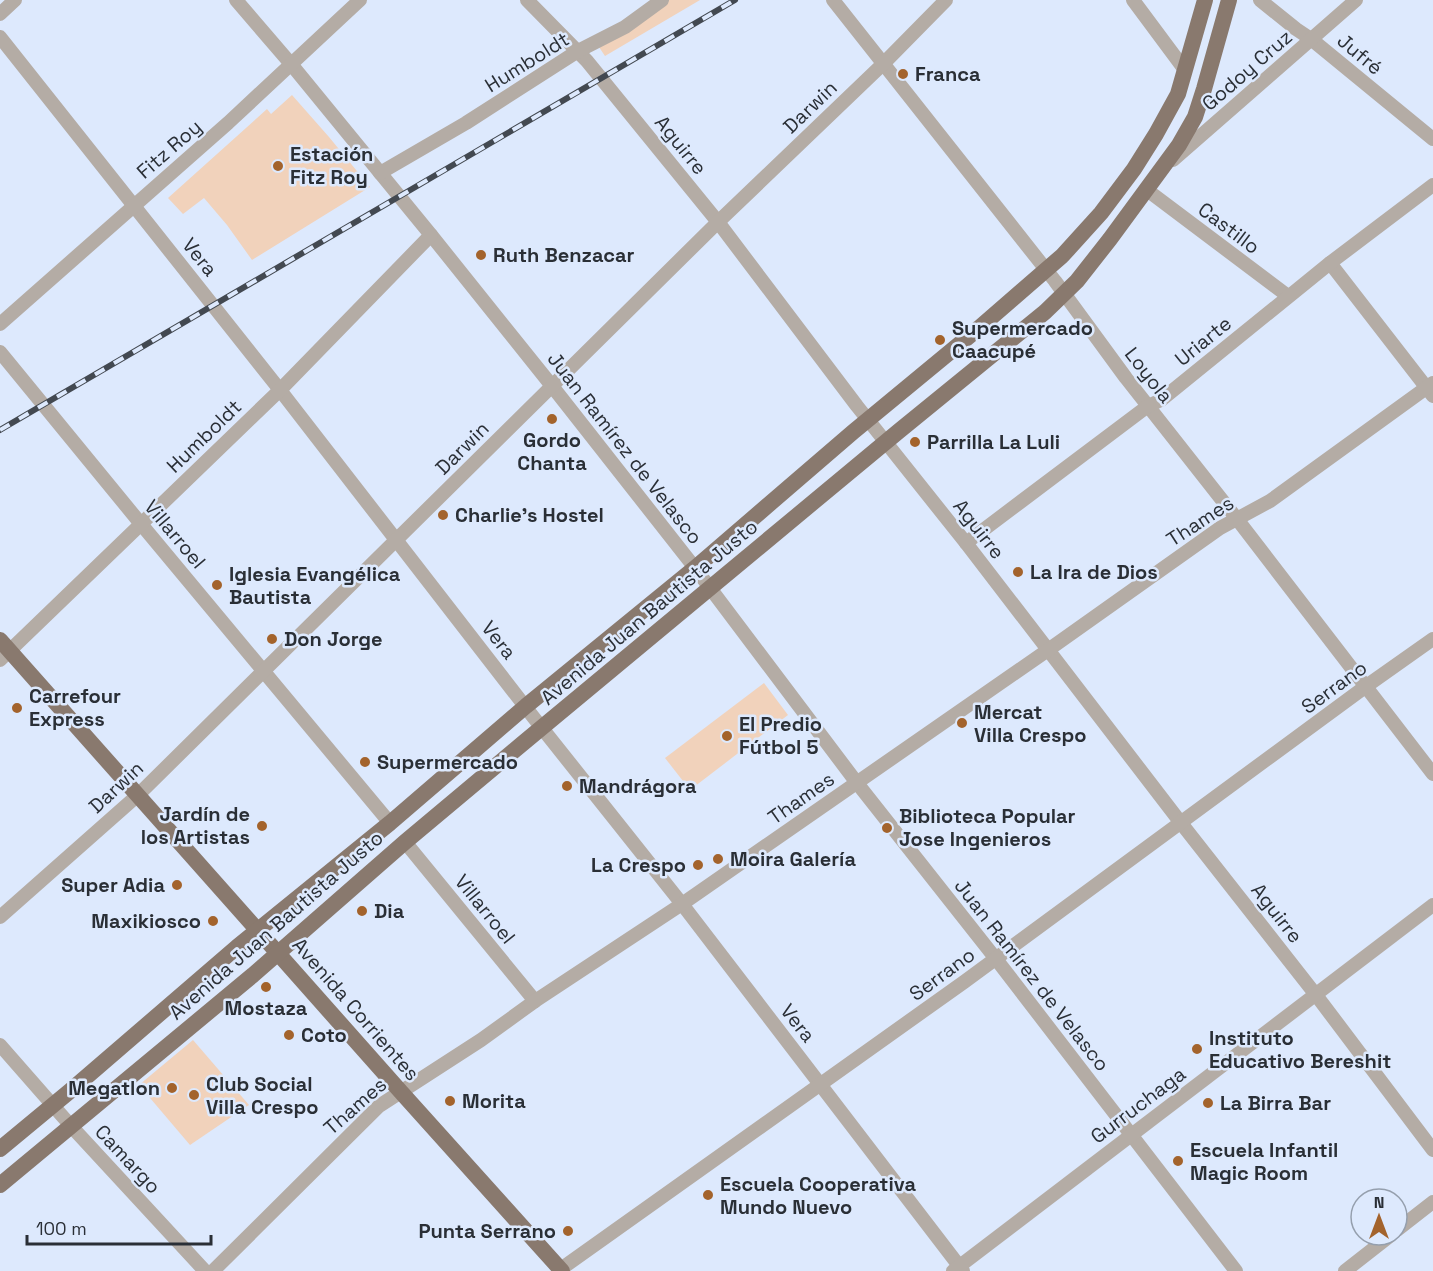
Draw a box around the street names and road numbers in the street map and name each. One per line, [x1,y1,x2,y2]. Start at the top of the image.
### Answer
street label: Godoy Cruz [1196,24,1298,116]
street label: Humboldt [480,26,574,98]
street label: Jufré [1332,27,1388,81]
street label: Darwin [777,75,843,139]
street label: Aguirre [649,110,713,180]
street label: Fitz Roy [131,114,207,184]
street label: Castillo [1193,196,1265,260]
street label: Vera [177,232,223,282]
street label: Uriarte [1169,310,1237,372]
street label: Loyola [1119,342,1179,408]
street label: Juan Ramírez de Velasco [542,347,708,549]
street label: Humboldt [161,394,247,478]
street label: Darwin [430,416,494,480]
street label: Thames [1161,490,1239,552]
street label: Villarroel [139,494,211,574]
street label: Aguirre [947,494,1011,564]
street label: Avenida Juan Bautista Justo [535,513,763,711]
street label: Vera [476,615,522,665]
street label: Serrano [1296,654,1372,720]
street label: Darwin [83,755,149,819]
street label: Thames [763,766,839,830]
street label: Avenida Juan Bautista Justo [163,825,389,1025]
street label: Villarroel [449,869,521,949]
street label: Juan Ramírez de Velasco [949,874,1115,1076]
street label: Aguirre [1245,878,1309,948]
street label: Avenida Corrientes [287,932,425,1086]
street label: Serrano [904,941,980,1007]
street label: Vera [775,998,821,1048]
street label: Gurruchaga [1085,1061,1191,1149]
street label: Thames [318,1072,392,1140]
street label: Camargo [89,1119,167,1199]

